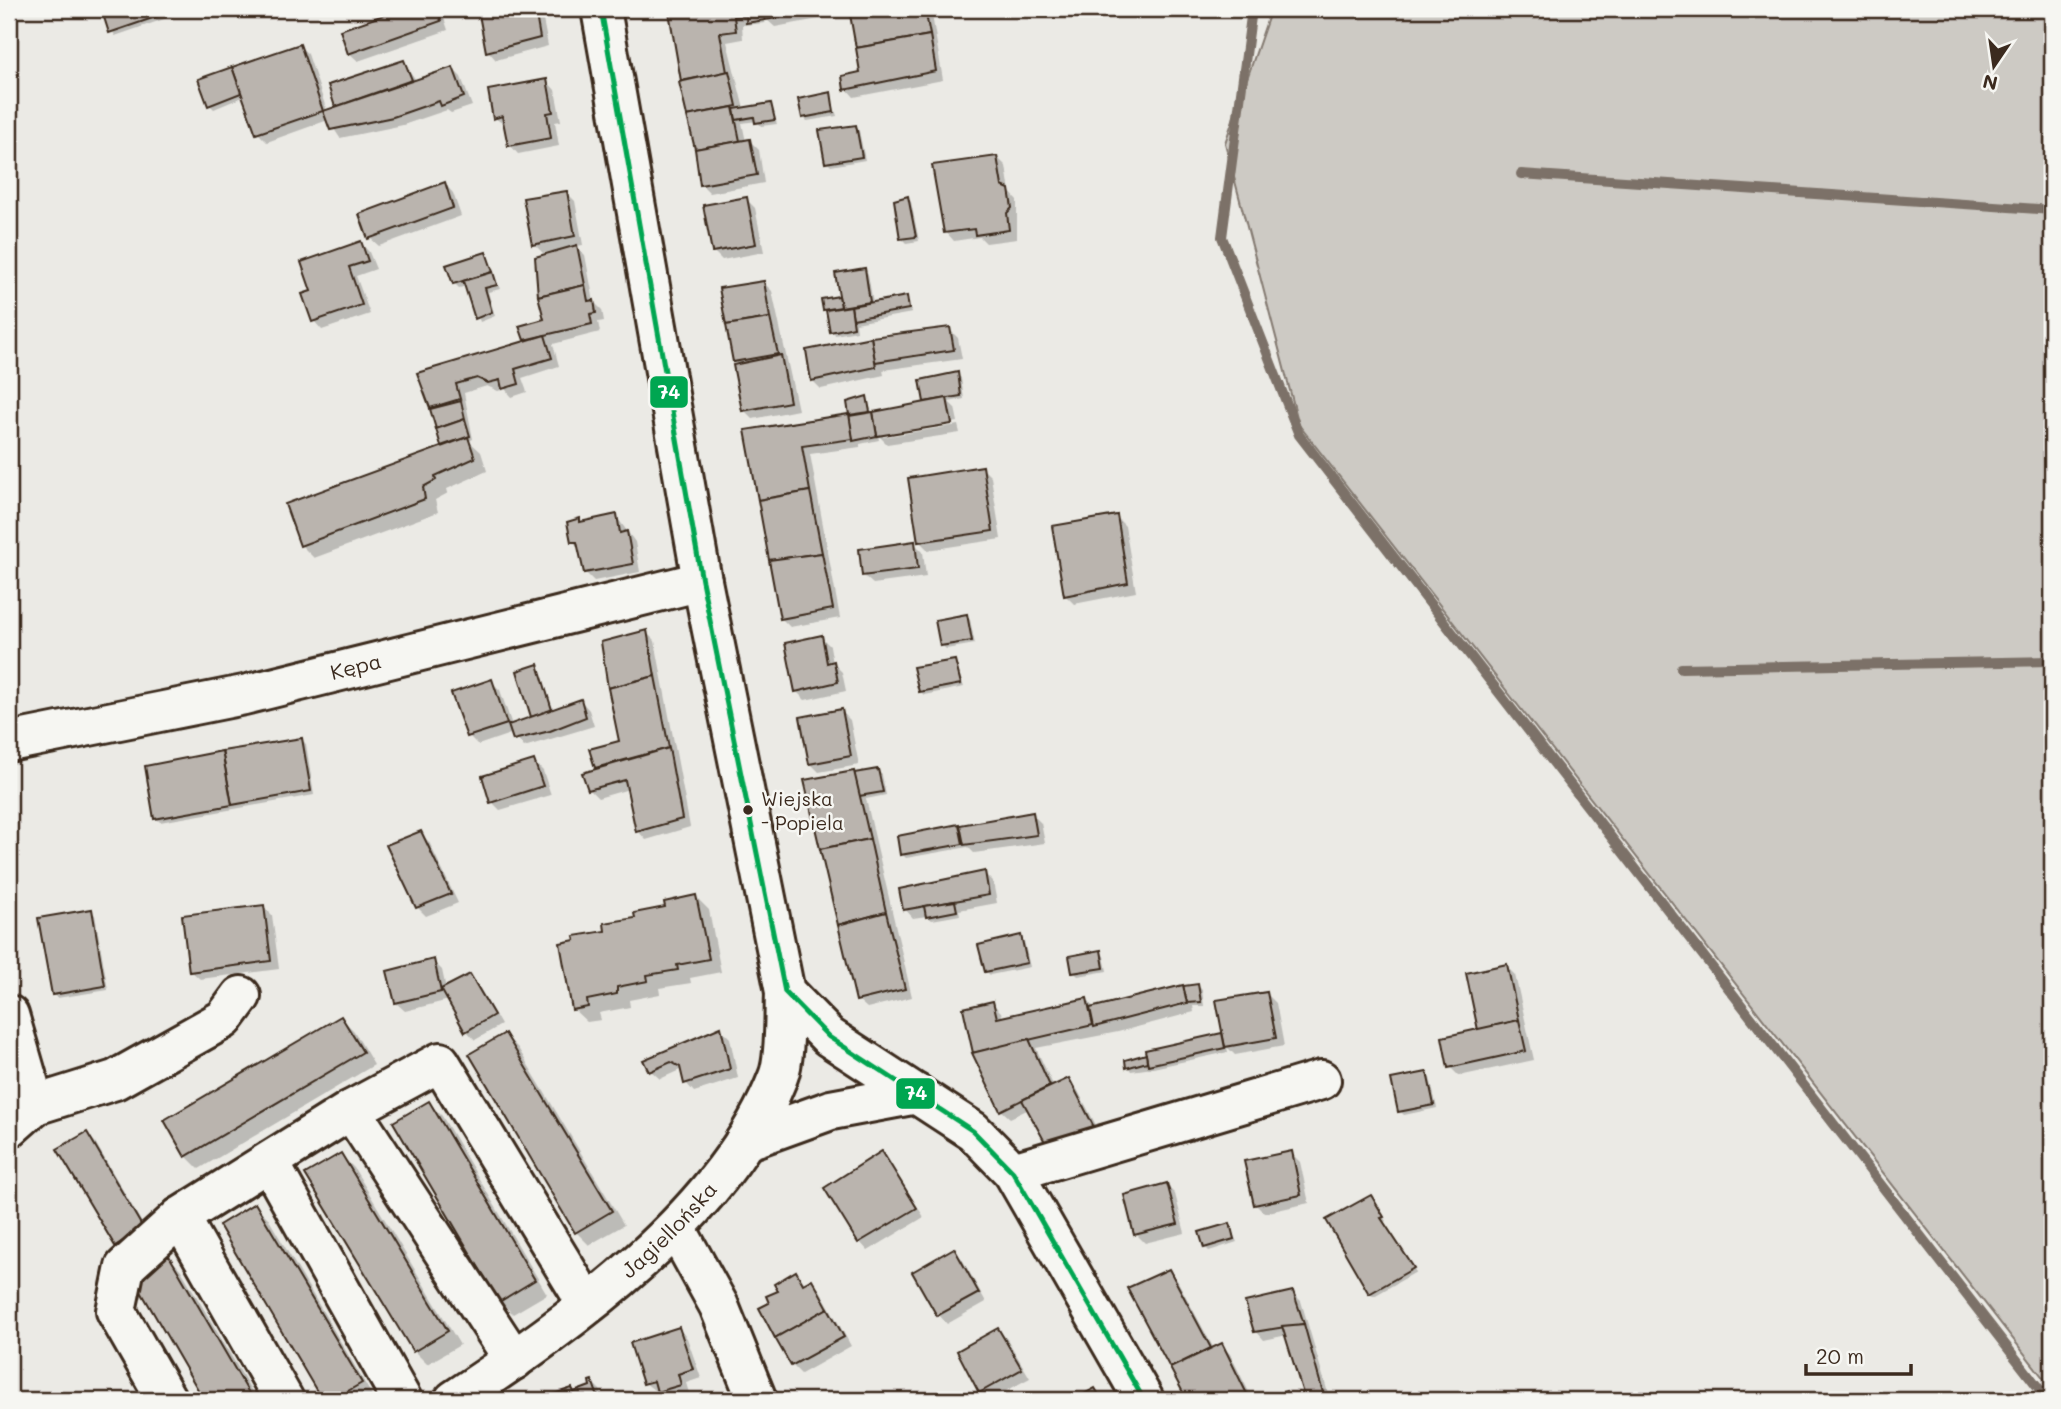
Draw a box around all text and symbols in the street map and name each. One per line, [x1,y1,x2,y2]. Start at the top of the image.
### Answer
north arrow [1960,32,2030,102]
text: N [1980,69,2000,97]
line badge: 74 [649,375,689,409]
text: 74 [658,379,680,404]
street label: Kępa [327,646,384,685]
place label: Wiejska - Popiela [761,786,844,835]
marker: Wiejska - Popiela [741,803,755,817]
line badge: 74 [895,1077,936,1110]
text: 74 [905,1080,927,1105]
street label: Jagiellońska [615,1176,722,1283]
scale bar [1806,1332,1910,1376]
text: 20 m [1816,1342,1864,1369]

